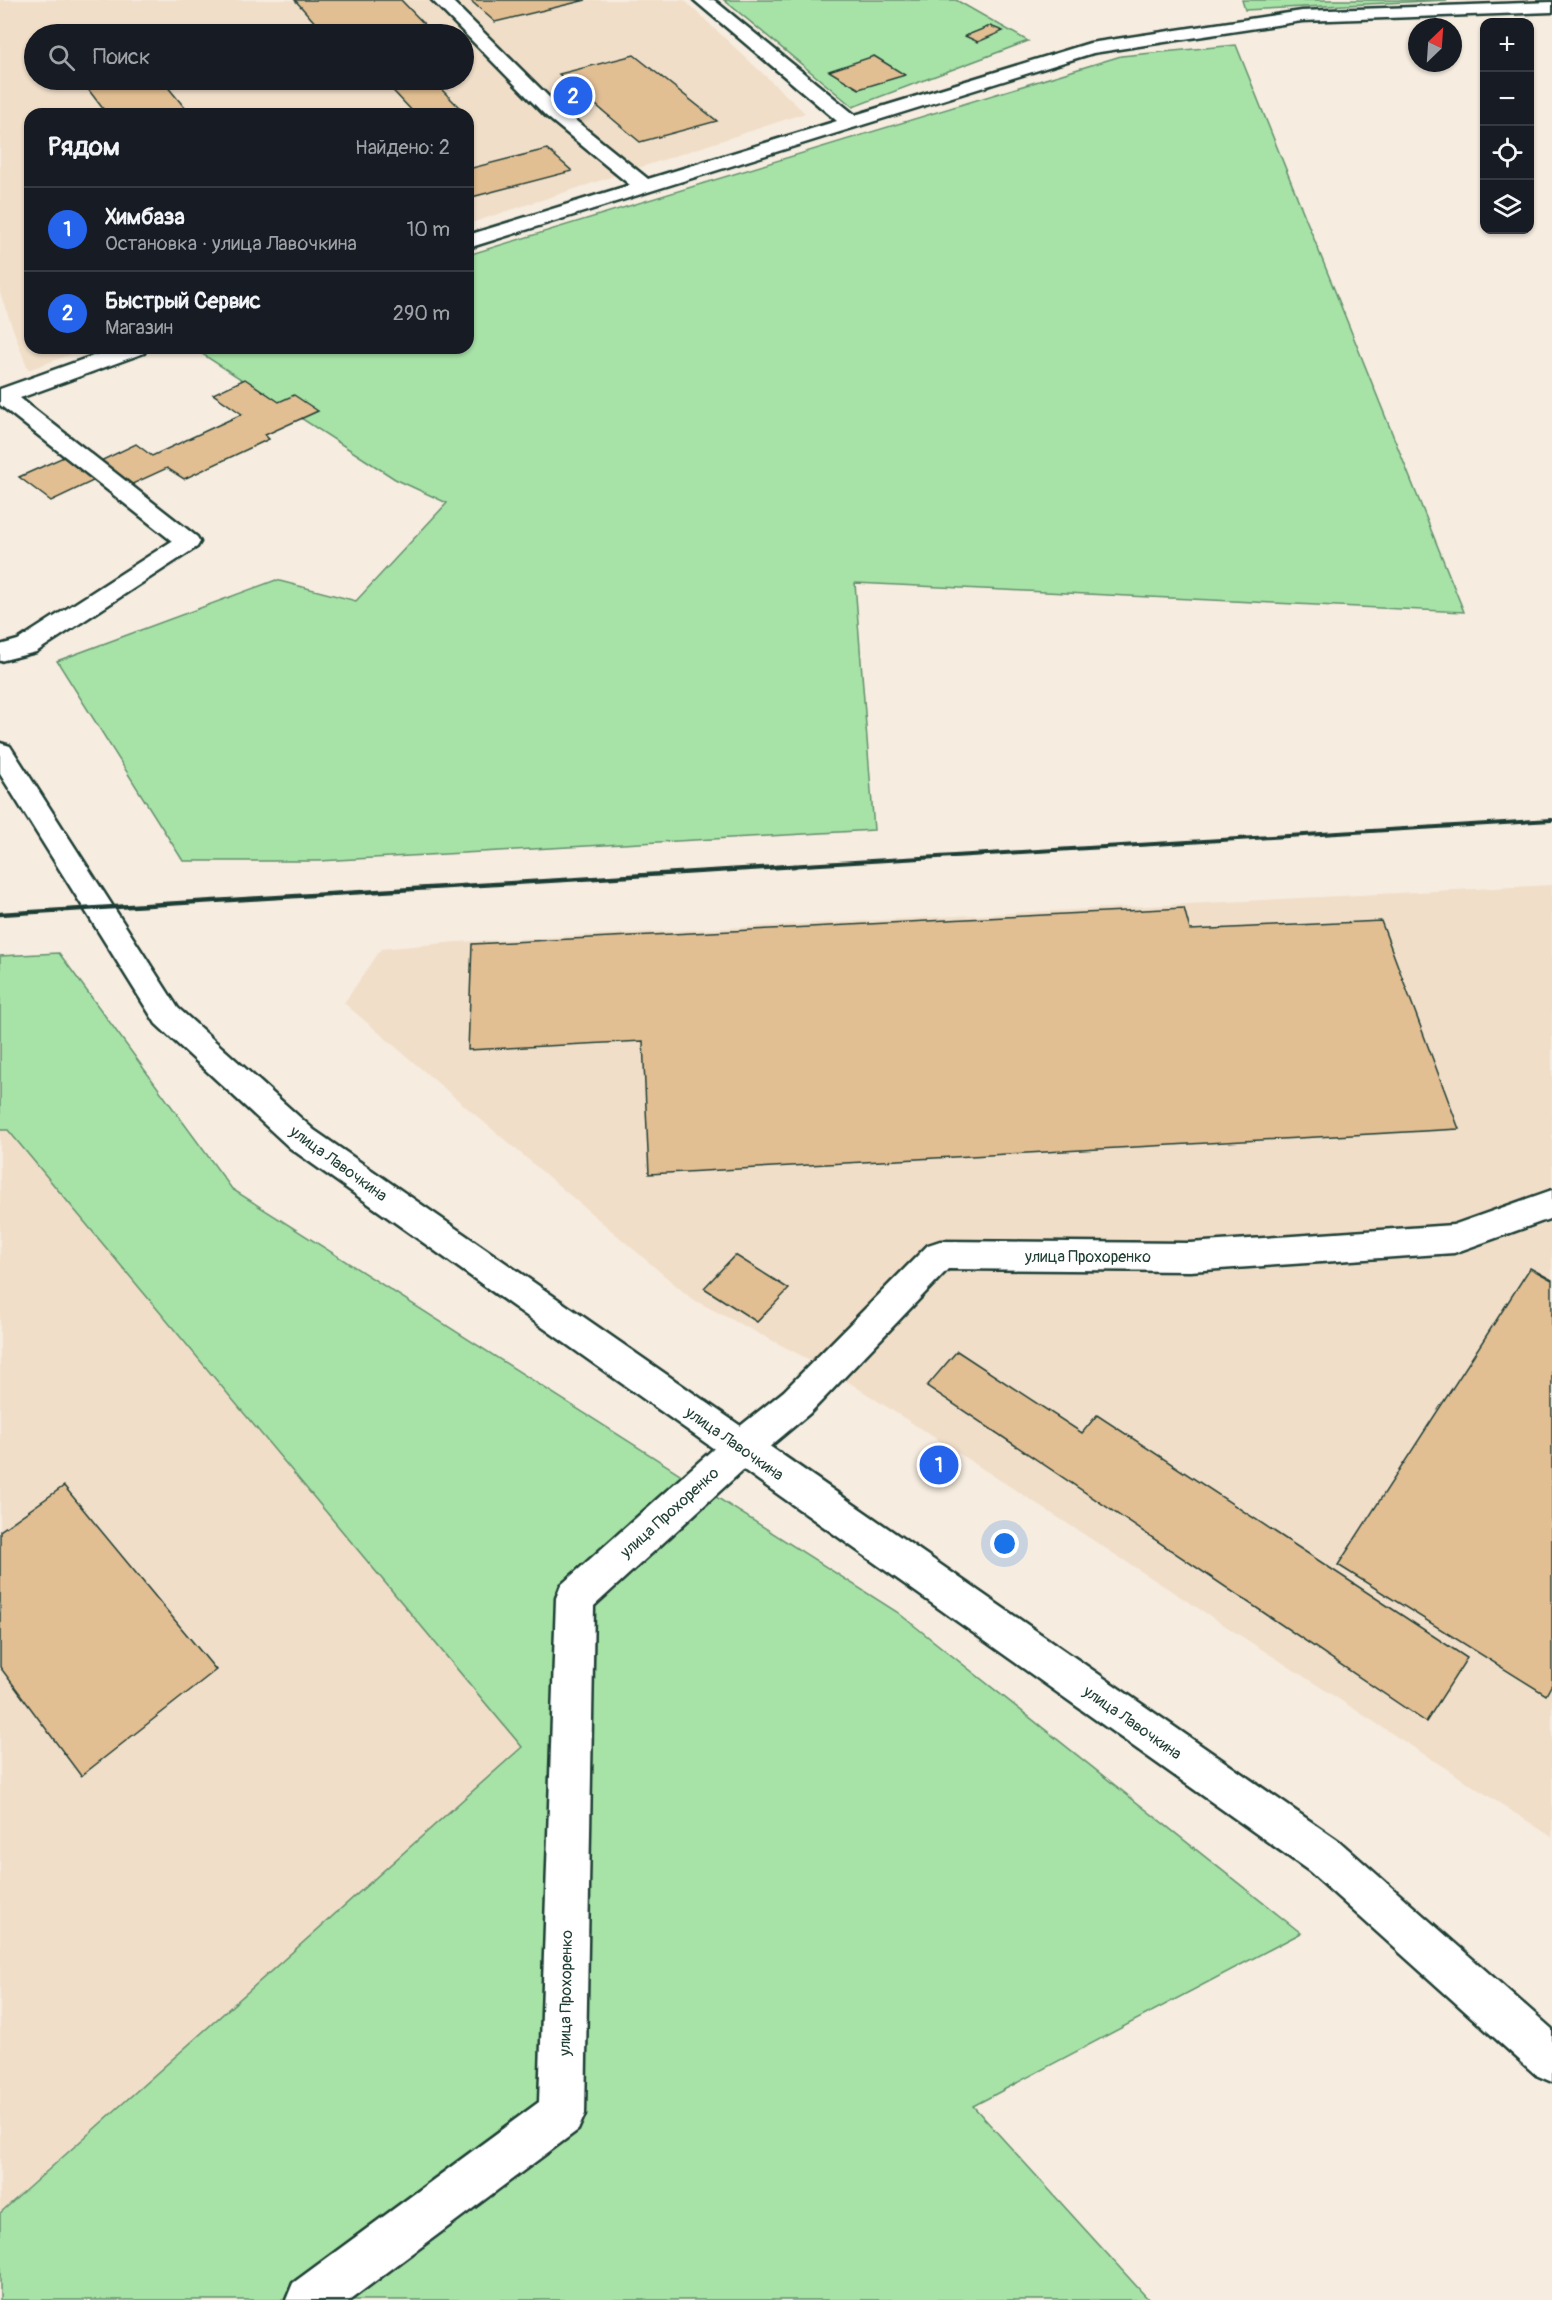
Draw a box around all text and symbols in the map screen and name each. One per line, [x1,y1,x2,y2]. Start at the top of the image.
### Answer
north arrow [1408,18,1462,72]
map controls [1480,18,1534,234]
button: + [1480,18,1534,72]
search box [24,24,474,90]
icon: search [45,41,78,74]
text: Поиск [93,43,150,71]
button: − [1480,72,1534,126]
pin: 2 [554,74,592,118]
button: locate [1480,126,1534,180]
text: Рядом [48,131,120,163]
text: Найдено: 2 [355,135,450,160]
button: layers [1480,180,1534,234]
text: Химбаза [105,203,185,231]
text: 1 [64,217,71,242]
text: 10 m [406,217,450,242]
text: Остановка · улица Лавочкина [105,231,357,256]
text: Быстрый Сервис [105,287,261,315]
text: 2 [62,301,73,326]
text: 290 m [393,301,450,326]
text: Магазин [105,315,173,340]
street label: улица Лавочкина [285,1121,391,1206]
street label: улица Прохоренко [1024,1247,1151,1267]
street label: улица Лавочкина [680,1402,788,1485]
pin: 1 [920,1442,958,1488]
street label: улица Прохоренко [615,1463,723,1563]
your location [990,1529,1019,1558]
street label: улица Лавочкина [1078,1681,1186,1764]
street label: улица Прохоренко [555,1929,577,2057]

